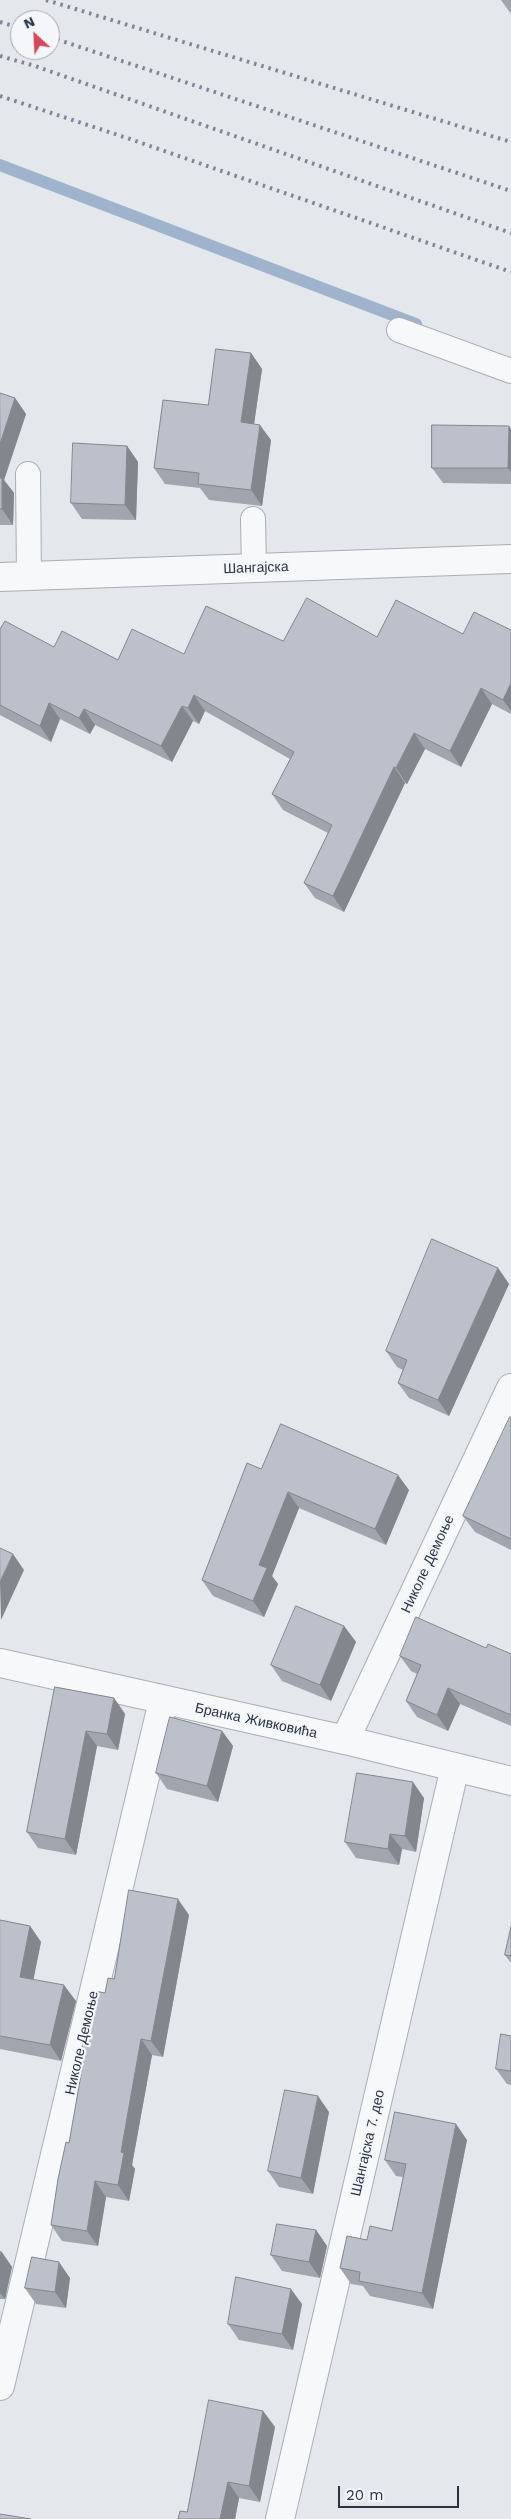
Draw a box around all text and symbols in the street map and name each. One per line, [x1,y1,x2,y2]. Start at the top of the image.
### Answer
north arrow [10,10,60,60]
text: N [21,13,37,32]
street label: Шангајска [223,558,289,578]
street label: Николе Демоње [398,1512,458,1616]
street label: Бранка Живковића [193,1700,319,1742]
street label: Николе Демоње [62,1989,102,2097]
street label: Шангајска 7. део [348,2088,388,2198]
scale bar [341,2476,462,2508]
text: 20 m [346,2486,384,2504]

